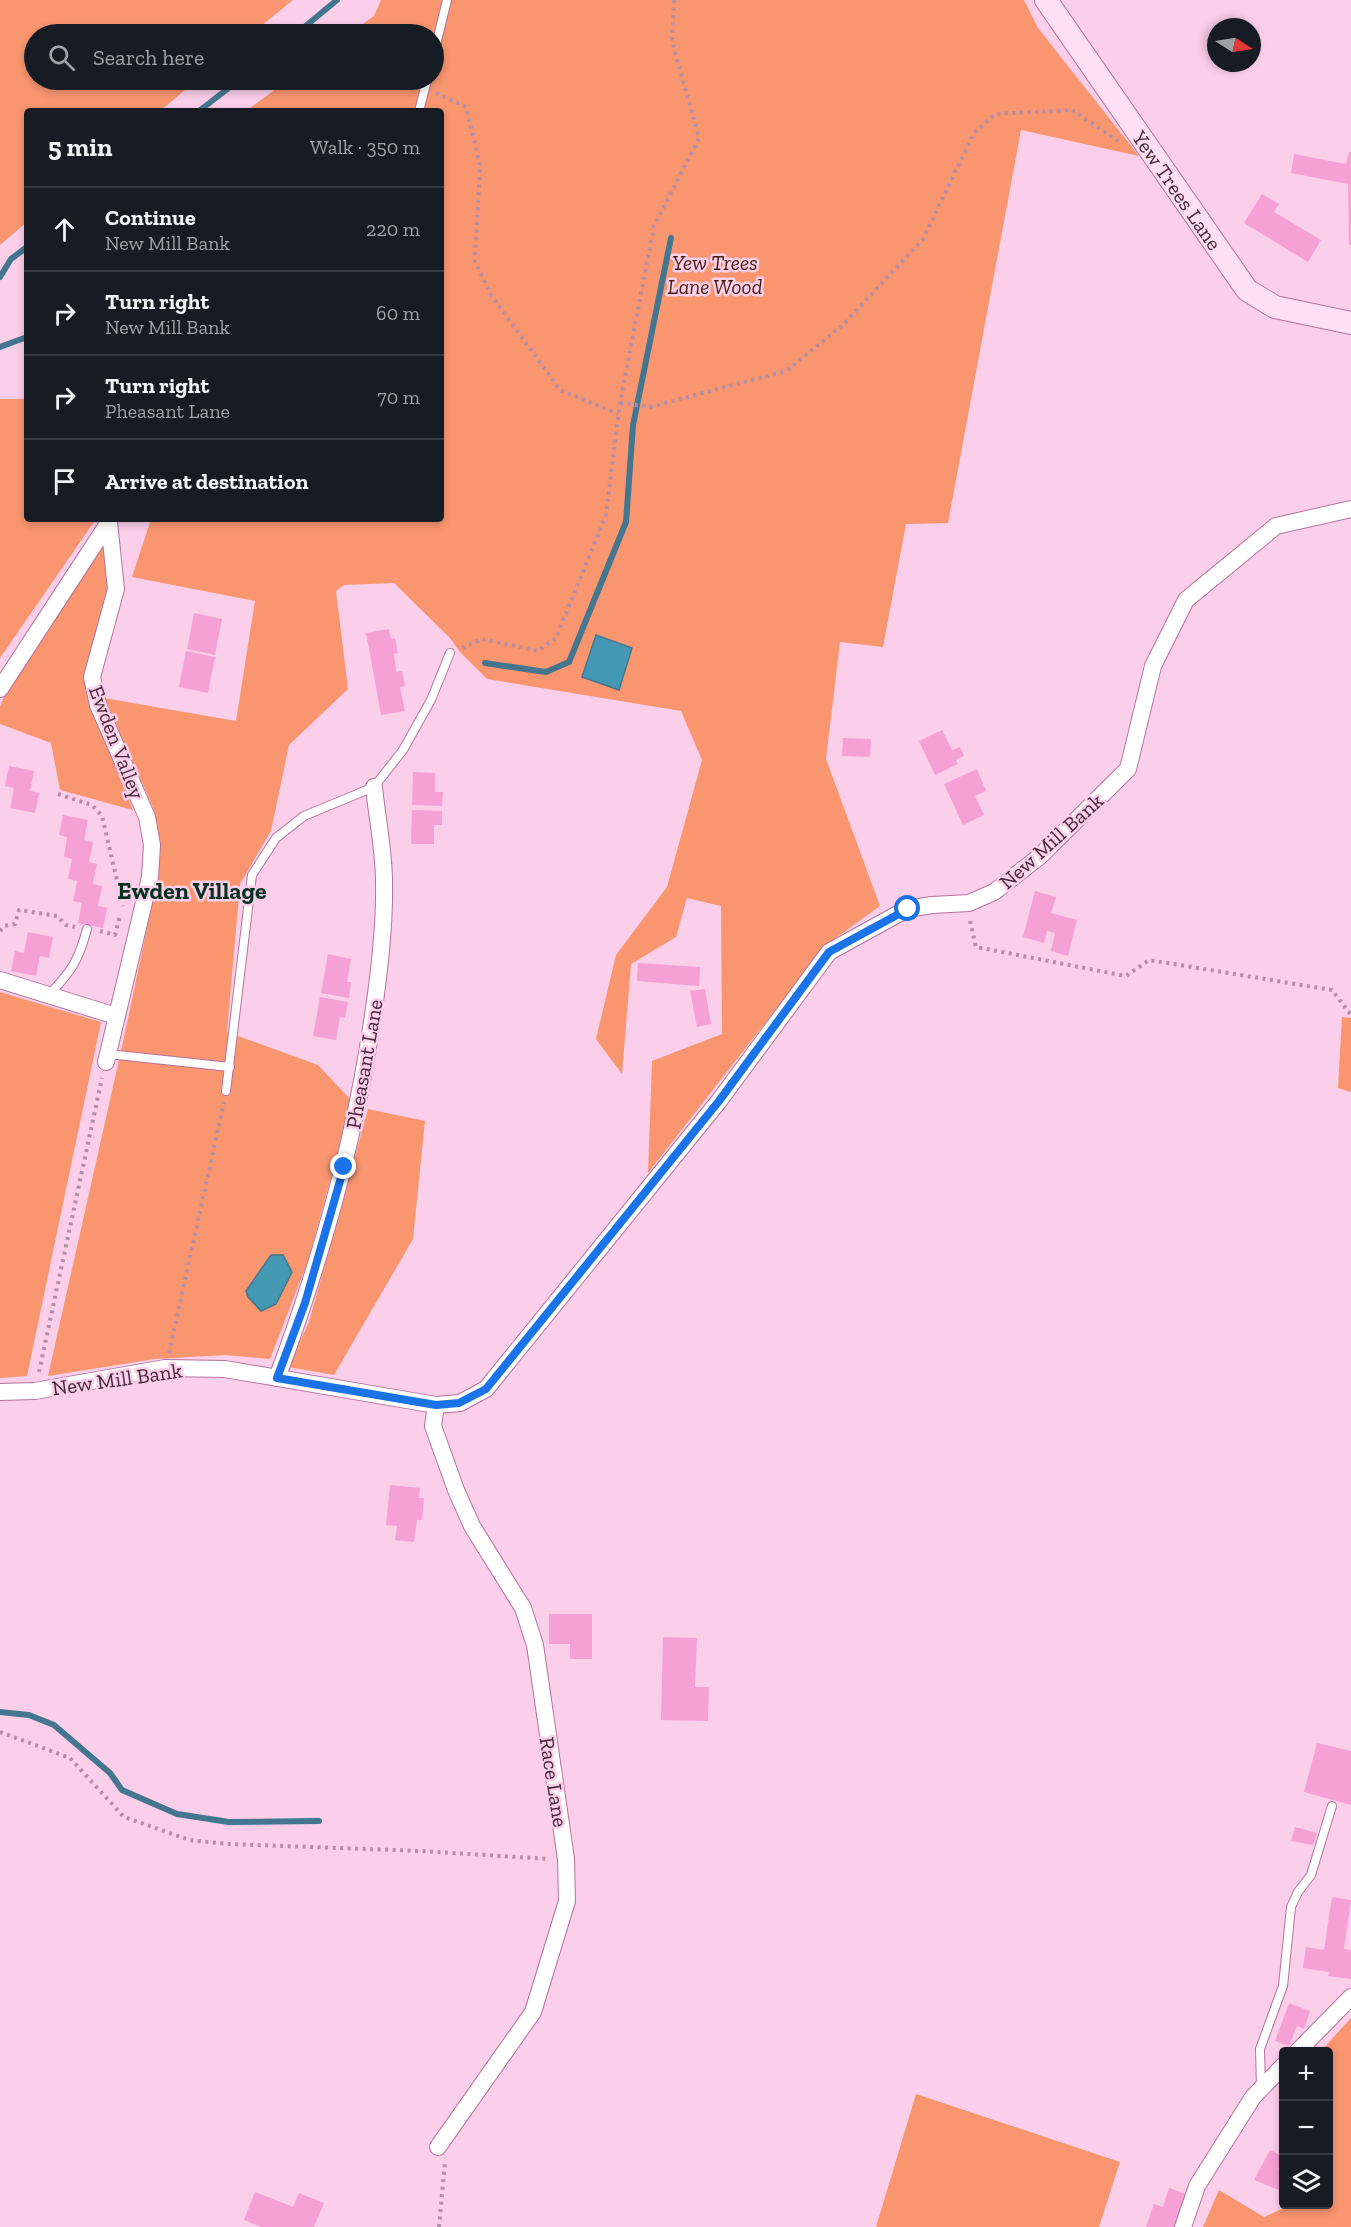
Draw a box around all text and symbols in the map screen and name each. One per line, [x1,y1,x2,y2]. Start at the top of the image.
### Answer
north arrow [1207,18,1261,72]
search box [24,24,444,90]
icon: search [45,41,78,74]
text: Search here [93,44,204,71]
street label: Yew Trees Lane [1127,124,1228,255]
text: 5 min [48,131,112,163]
text: Walk · 350 m [310,135,420,159]
text: Continue [105,204,196,231]
icon: ahead [48,213,81,246]
text: 220 m [366,217,420,241]
text: New Mill Bank [105,231,230,255]
park label: Yew Trees Lane Wood [668,250,763,299]
text: Turn right [105,288,209,315]
icon: right [48,297,81,330]
text: 60 m [376,301,420,325]
text: New Mill Bank [105,315,230,339]
text: Turn right [105,372,209,399]
icon: right [48,381,81,414]
text: 70 m [377,385,420,409]
text: Pheasant Lane [105,399,230,423]
icon: arrive [48,465,81,498]
text: Arrive at destination [105,468,308,495]
street label: Ewden Valley [84,682,150,803]
street label: New Mill Bank [994,788,1108,894]
district label: Ewden Village [117,876,267,905]
route start [894,895,920,921]
street label: Pheasant Lane [340,997,388,1131]
route end [330,1153,356,1179]
street label: New Mill Bank [50,1357,184,1401]
street label: Race Lane [535,1735,573,1829]
map controls [1279,2047,1333,2209]
button: + [1279,2047,1333,2101]
button: − [1279,2101,1333,2155]
button: layers [1279,2155,1333,2209]

